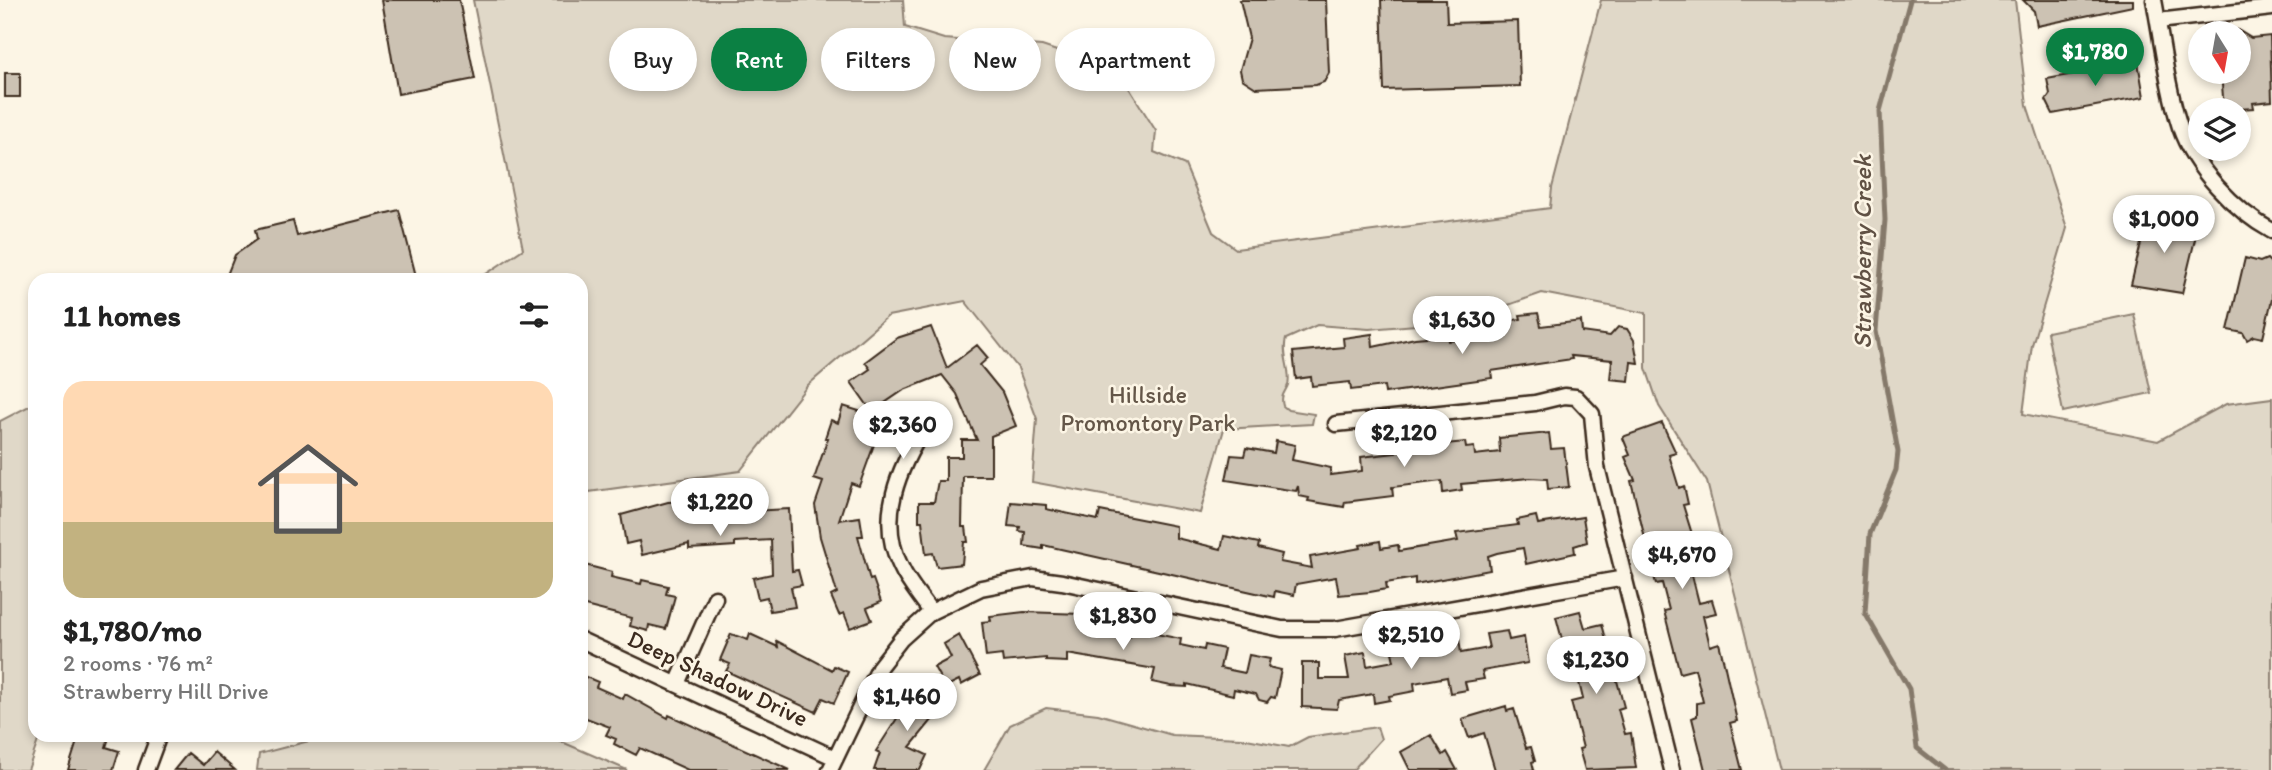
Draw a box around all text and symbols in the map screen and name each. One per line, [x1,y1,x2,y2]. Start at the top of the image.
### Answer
north arrow [2188,21,2250,84]
map controls [2188,21,2251,161]
chip: Buy [609,28,697,91]
chip: Rent [711,28,807,91]
chip: Filters [821,28,935,91]
chip: New [949,28,1041,91]
chip: Apartment [1055,28,1215,91]
pin: $1,780 [2038,28,2152,88]
text: $1,780 [2062,37,2128,65]
button: layers [2188,98,2251,161]
water label: Strawberry Creek [1846,153,1878,349]
pin: $1,000 [2107,196,2221,255]
text: $1,000 [2129,204,2199,232]
icon: filters [515,296,553,334]
pin: $1,630 [1405,296,1519,356]
text: 11 homes [63,297,181,334]
text: $1,630 [1429,305,1495,333]
park label: Hillside Promontory Park [1061,380,1235,437]
pin: $2,360 [846,402,960,461]
text: $2,360 [869,410,937,438]
pin: $2,120 [1347,410,1461,469]
text: $2,120 [1371,418,1437,446]
icon: home [245,426,371,552]
pin: $1,220 [663,478,777,538]
text: $1,220 [687,487,753,515]
pin: $4,670 [1625,532,1739,591]
text: $4,670 [1648,540,1716,568]
pin: $1,830 [1066,592,1180,652]
text: $1,830 [1089,601,1157,629]
text: $1,780/mo [63,612,202,649]
pin: $2,510 [1354,612,1468,671]
text: $2,510 [1378,620,1444,648]
street label: Deep Shadow Drive [623,623,813,733]
pin: $1,230 [1539,636,1653,696]
text: $1,230 [1563,645,1629,673]
text: 2 rooms · 76 m² [63,649,213,677]
pin: $1,460 [850,674,964,733]
text: Strawberry Hill Drive [63,677,269,705]
text: $1,460 [873,682,941,710]

